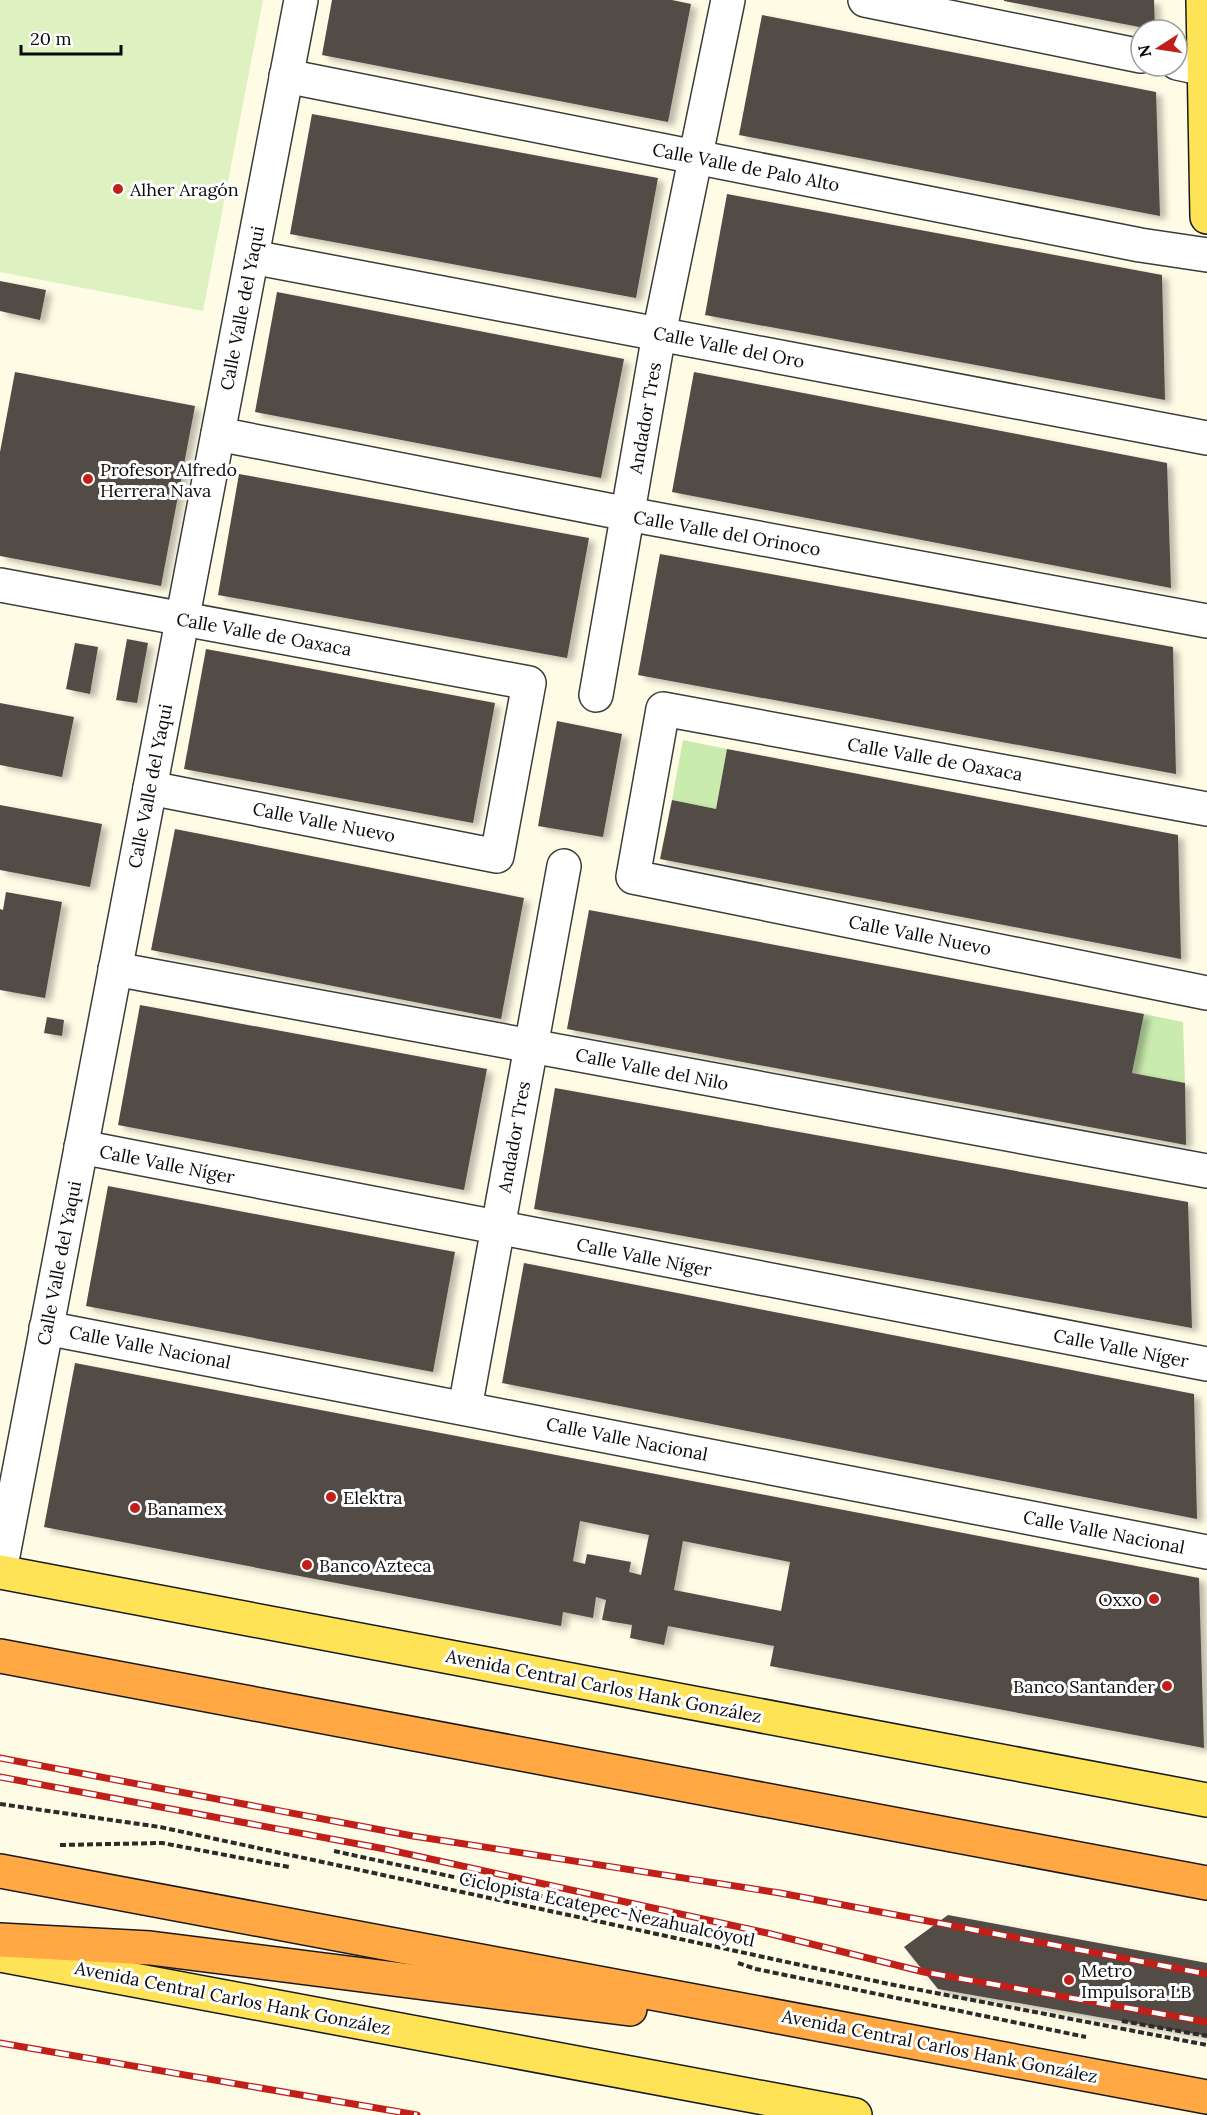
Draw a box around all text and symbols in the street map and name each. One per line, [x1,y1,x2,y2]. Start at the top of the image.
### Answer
scale bar [21,18,122,56]
north arrow [1129,18,1189,78]
text: 20 m [30,27,72,50]
text: N [1133,43,1155,59]
street label: Calle Valle de Palo Alto [650,138,842,196]
place label: Alher Aragón [129,178,239,201]
marker: Alher Aragón [111,182,125,196]
street label: Calle Valle del Yaqui [215,224,269,392]
street label: Calle Valle del Oro [651,321,807,373]
street label: Andador Tres [624,360,666,477]
place label: Profesor Alfredo Herrera Nava [100,458,237,502]
marker: Profesor Alfredo Herrera Nava [81,472,95,486]
street label: Calle Valle del Orinoco [632,505,822,561]
street label: Calle Valle de Oaxaca [175,607,353,661]
street label: Calle Valle del Yaqui [123,702,177,870]
street label: Calle Valle de Oaxaca [846,732,1024,786]
street label: Calle Valle Nuevo [251,797,397,847]
street label: Calle Valle Nuevo [847,910,993,960]
street label: Calle Valle del Nilo [574,1043,730,1095]
street label: Andador Tres [493,1079,535,1196]
street label: Calle Valle Níger [97,1140,237,1188]
street label: Calle Valle del Yaqui [32,1179,86,1347]
street label: Calle Valle Níger [574,1233,714,1281]
street label: Calle Valle Nacional [67,1320,233,1374]
street label: Calle Valle Níger [1051,1324,1191,1372]
street label: Calle Valle Nacional [544,1412,710,1466]
place label: Elektra [343,1486,402,1509]
marker: Elektra [324,1490,338,1504]
place label: Banamex [147,1497,223,1520]
marker: Banamex [128,1501,142,1515]
street label: Calle Valle Nacional [1021,1505,1187,1559]
place label: Banco Azteca [319,1554,432,1577]
marker: Banco Azteca [300,1558,314,1572]
place label: Oxxo [1098,1588,1142,1611]
marker: Oxxo [1147,1592,1161,1606]
street label: Avenida Central Carlos Hank González [443,1644,764,1728]
place label: Banco Santander [1013,1675,1155,1698]
marker: Banco Santander [1160,1679,1174,1693]
street label: Ciclopista Ecatepec-Nezahualcóyotl [457,1866,757,1952]
street label: Avenida Central Carlos Hank González [72,1956,393,2040]
place label: Metro Impulsora LB [1081,1959,1192,2003]
marker: Metro Impulsora LB [1062,1973,1076,1987]
street label: Avenida Central Carlos Hank González [779,2004,1100,2088]

